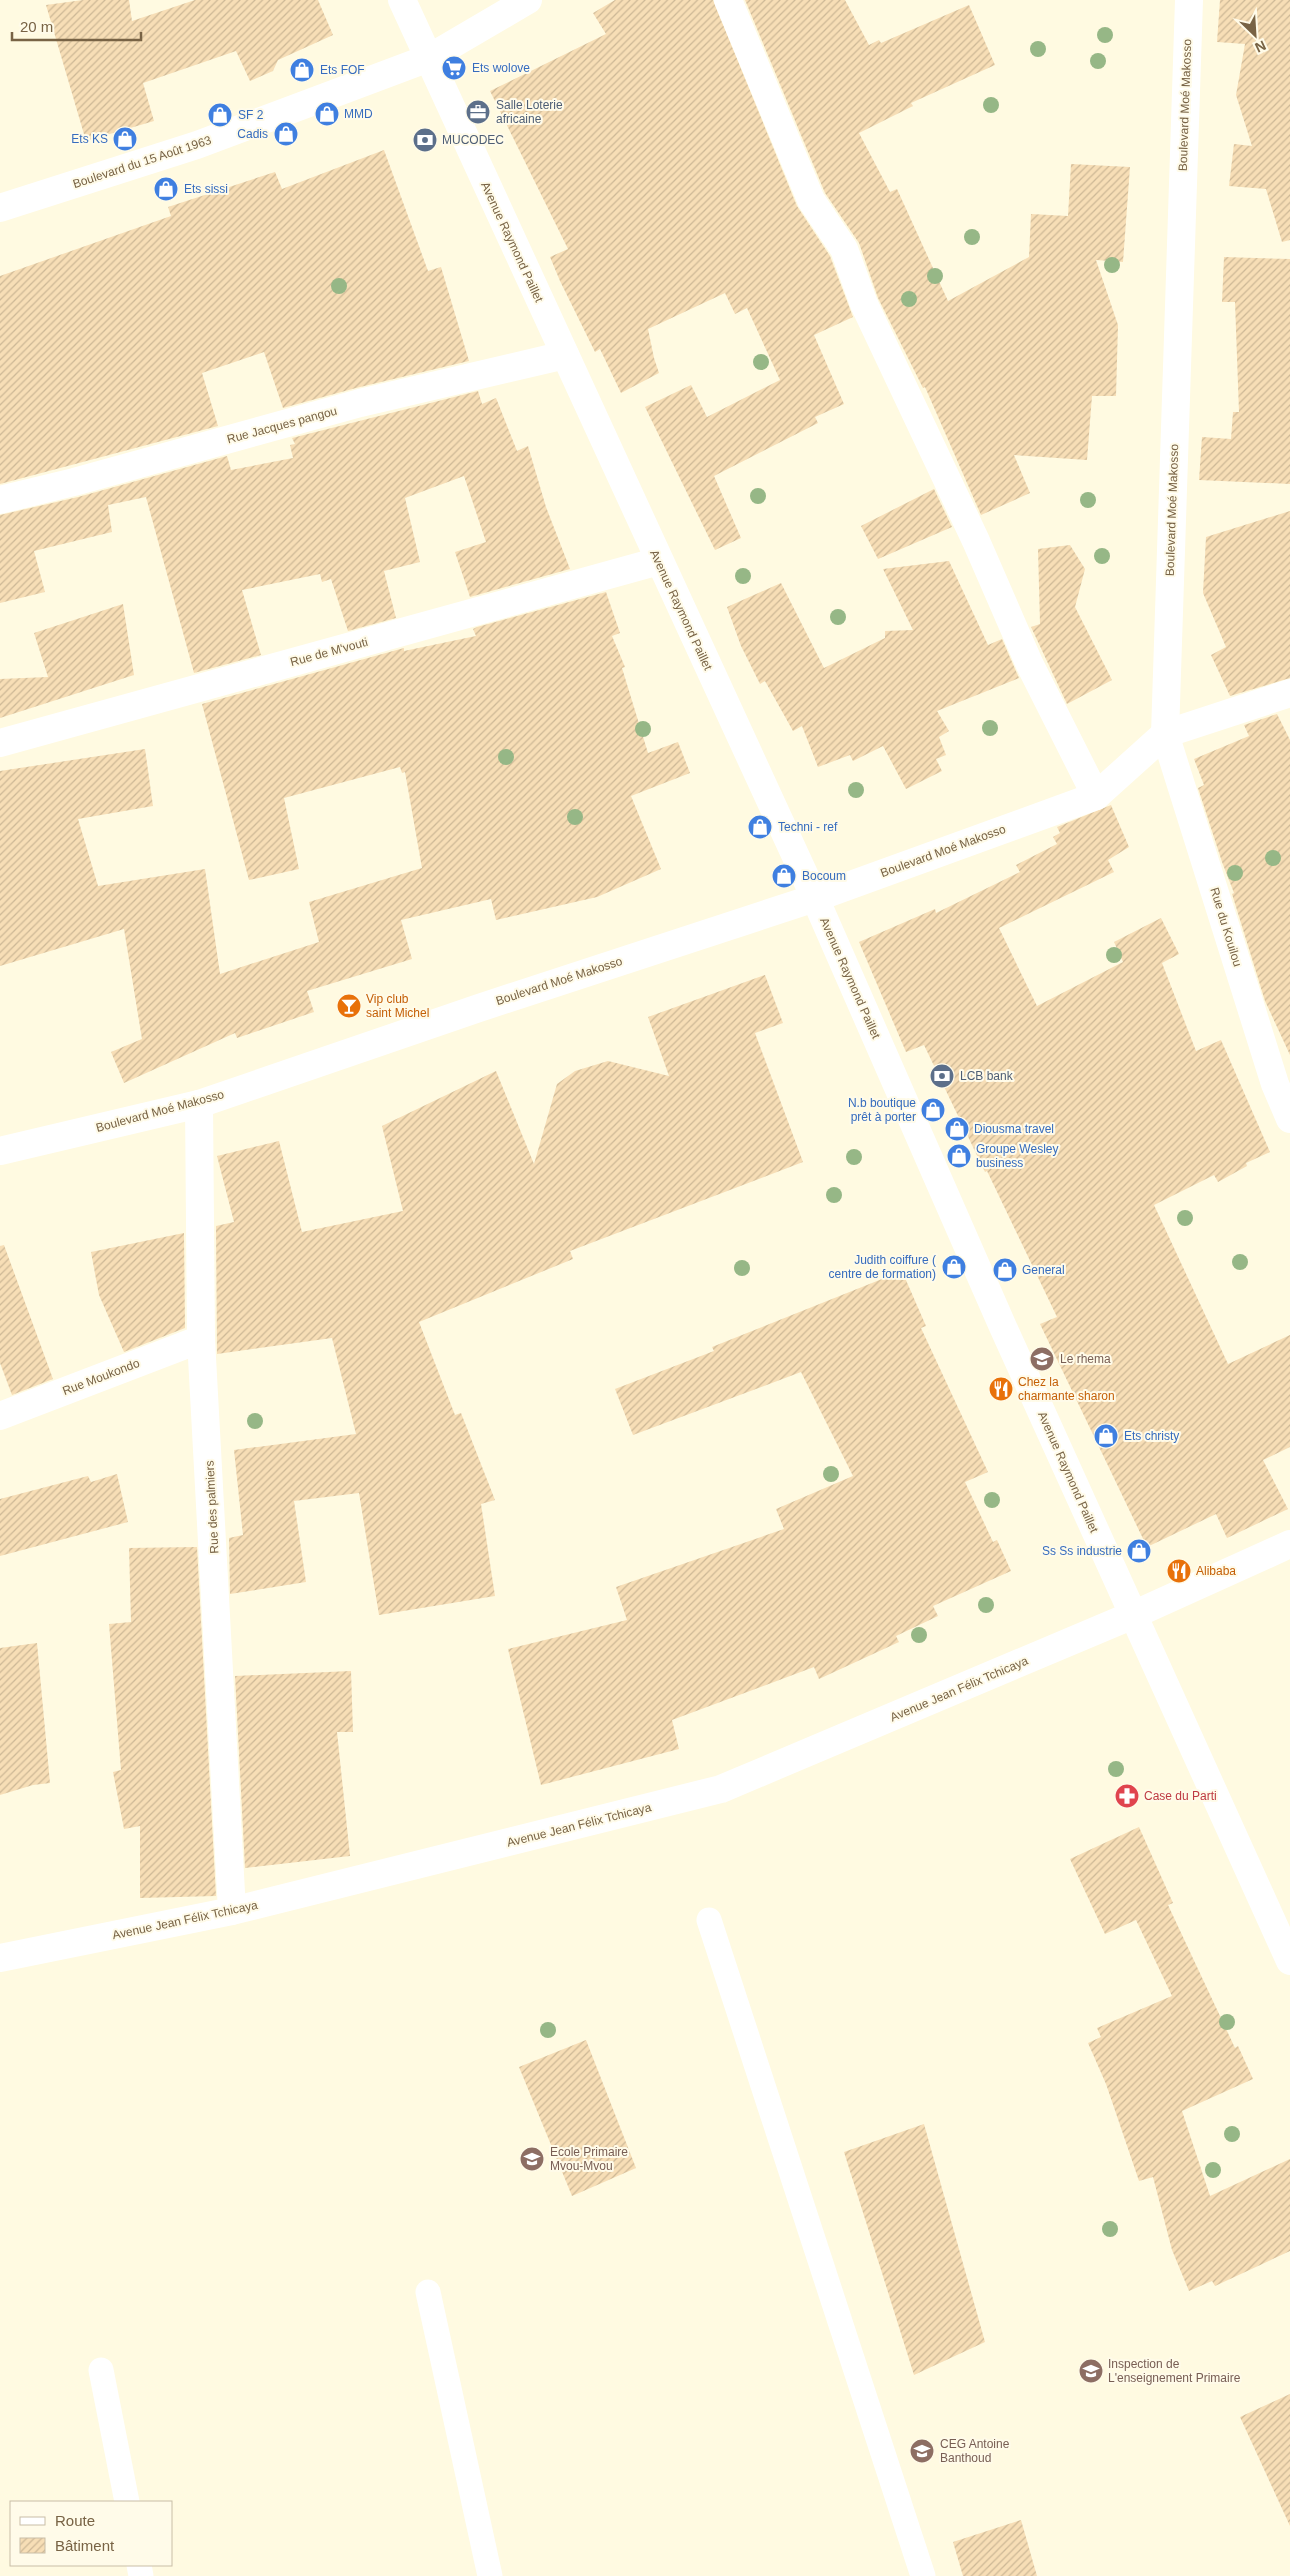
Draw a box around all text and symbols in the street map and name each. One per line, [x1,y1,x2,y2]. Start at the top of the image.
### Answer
scale bar [12,10,141,42]
north arrow [1230,10,1280,60]
text: 20 m [20,18,53,35]
text: N [1253,37,1268,56]
street label: Boulevard Moé Makosso [1176,38,1194,171]
supermarket icon: Ets wolove [441,55,467,81]
shop icon: Ets FOF [289,57,315,83]
place label: Ets wolove [472,61,530,75]
place label: Ets FOF [320,63,365,77]
place label: Salle Loterie africaine [496,98,563,126]
office icon: Salle Loterie africaine [465,99,491,125]
shop icon: MMD [314,101,340,127]
shop icon: SF 2 [207,102,233,128]
place label: MMD [344,107,373,121]
place label: SF 2 [238,108,264,122]
shop icon: Cadis [273,121,299,147]
shop icon: Ets KS [112,126,138,152]
place label: Cadis [237,127,268,141]
bank icon: MUCODEC [412,127,438,153]
place label: Ets KS [71,132,108,146]
street label: Boulevard du 15 Août 1963 [71,133,213,191]
place label: MUCODEC [442,133,504,147]
shop icon: Ets sissi [153,176,179,202]
street label: Avenue Raymond Paillet [478,180,546,305]
place label: Ets sissi [184,182,228,196]
street label: Rue Jacques pangou [225,404,339,446]
street label: Boulevard Moé Makosso [1163,443,1181,576]
street label: Avenue Raymond Paillet [647,548,715,673]
street label: Rue de M'vouti [289,635,369,669]
shop icon: Techni - ref [747,814,773,840]
place label: Techni - ref [778,820,838,834]
street label: Boulevard Moé Makosso [879,822,1008,880]
shop icon: Bocoum [771,863,797,889]
place label: Bocoum [802,869,846,883]
street label: Rue du Kouilou [1207,886,1245,968]
street label: Avenue Raymond Paillet [817,915,883,1041]
street label: Boulevard Moé Makosso [494,954,624,1008]
place label: Vip club saint Michel [366,992,429,1020]
bar icon: Vip club saint Michel [336,993,362,1019]
bank icon: LCB bank [929,1063,955,1089]
place label: LCB bank [960,1069,1014,1083]
street label: Boulevard Moé Makosso [94,1087,226,1135]
place label: N.b boutique prêt à porter [848,1096,916,1124]
shop icon: N.b boutique prêt à porter [920,1097,946,1123]
shop icon: Diousma travel [944,1116,970,1142]
place label: Diousma travel [974,1122,1054,1136]
place label: Groupe Wesley business [976,1142,1058,1170]
shop icon: Groupe Wesley business [946,1143,972,1169]
place label: Judith coiffure ( centre de formation) [829,1253,936,1281]
shop icon: Judith coiffure ( centre de formation) [941,1254,967,1280]
shop icon: General [992,1257,1018,1283]
place label: General [1022,1263,1065,1277]
school or university icon: Le rhema [1029,1346,1055,1372]
place label: Le rhema [1060,1352,1111,1366]
street label: Rue Moukondo [60,1356,142,1398]
place label: Chez la charmante sharon [1018,1375,1115,1403]
restaurant icon: Chez la charmante sharon [988,1376,1014,1402]
street label: Avenue Raymond Paillet [1035,1409,1101,1535]
shop icon: Ets christy [1093,1423,1119,1449]
place label: Ets christy [1124,1429,1179,1443]
street label: Rue des palmiers [203,1460,221,1554]
shop icon: Ss Ss industrie [1126,1538,1152,1564]
place label: Ss Ss industrie [1042,1544,1122,1558]
restaurant icon: Alibaba [1166,1558,1192,1584]
place label: Alibaba [1196,1564,1236,1578]
street label: Avenue Jean Félix Tchicaya [888,1653,1030,1724]
pharmacy icon: Case du Parti [1114,1783,1140,1809]
place label: Case du Parti [1144,1789,1217,1803]
street label: Avenue Jean Félix Tchicaya [505,1800,653,1850]
street label: Avenue Jean Félix Tchicaya [111,1898,259,1942]
place label: Ecole Primaire Mvou-Mvou [550,2145,628,2173]
school or university icon: Ecole Primaire Mvou-Mvou [519,2146,545,2172]
place label: Inspection de L'enseignement Primaire [1108,2357,1241,2385]
school or university icon: Inspection de L'enseignement Primaire [1078,2358,1104,2384]
place label: CEG Antoine Banthoud [940,2437,1010,2465]
school or university icon: CEG Antoine Banthoud [909,2438,935,2464]
legend [10,2501,172,2566]
text: Route [55,2512,95,2529]
text: Bâtiment [55,2537,115,2554]

